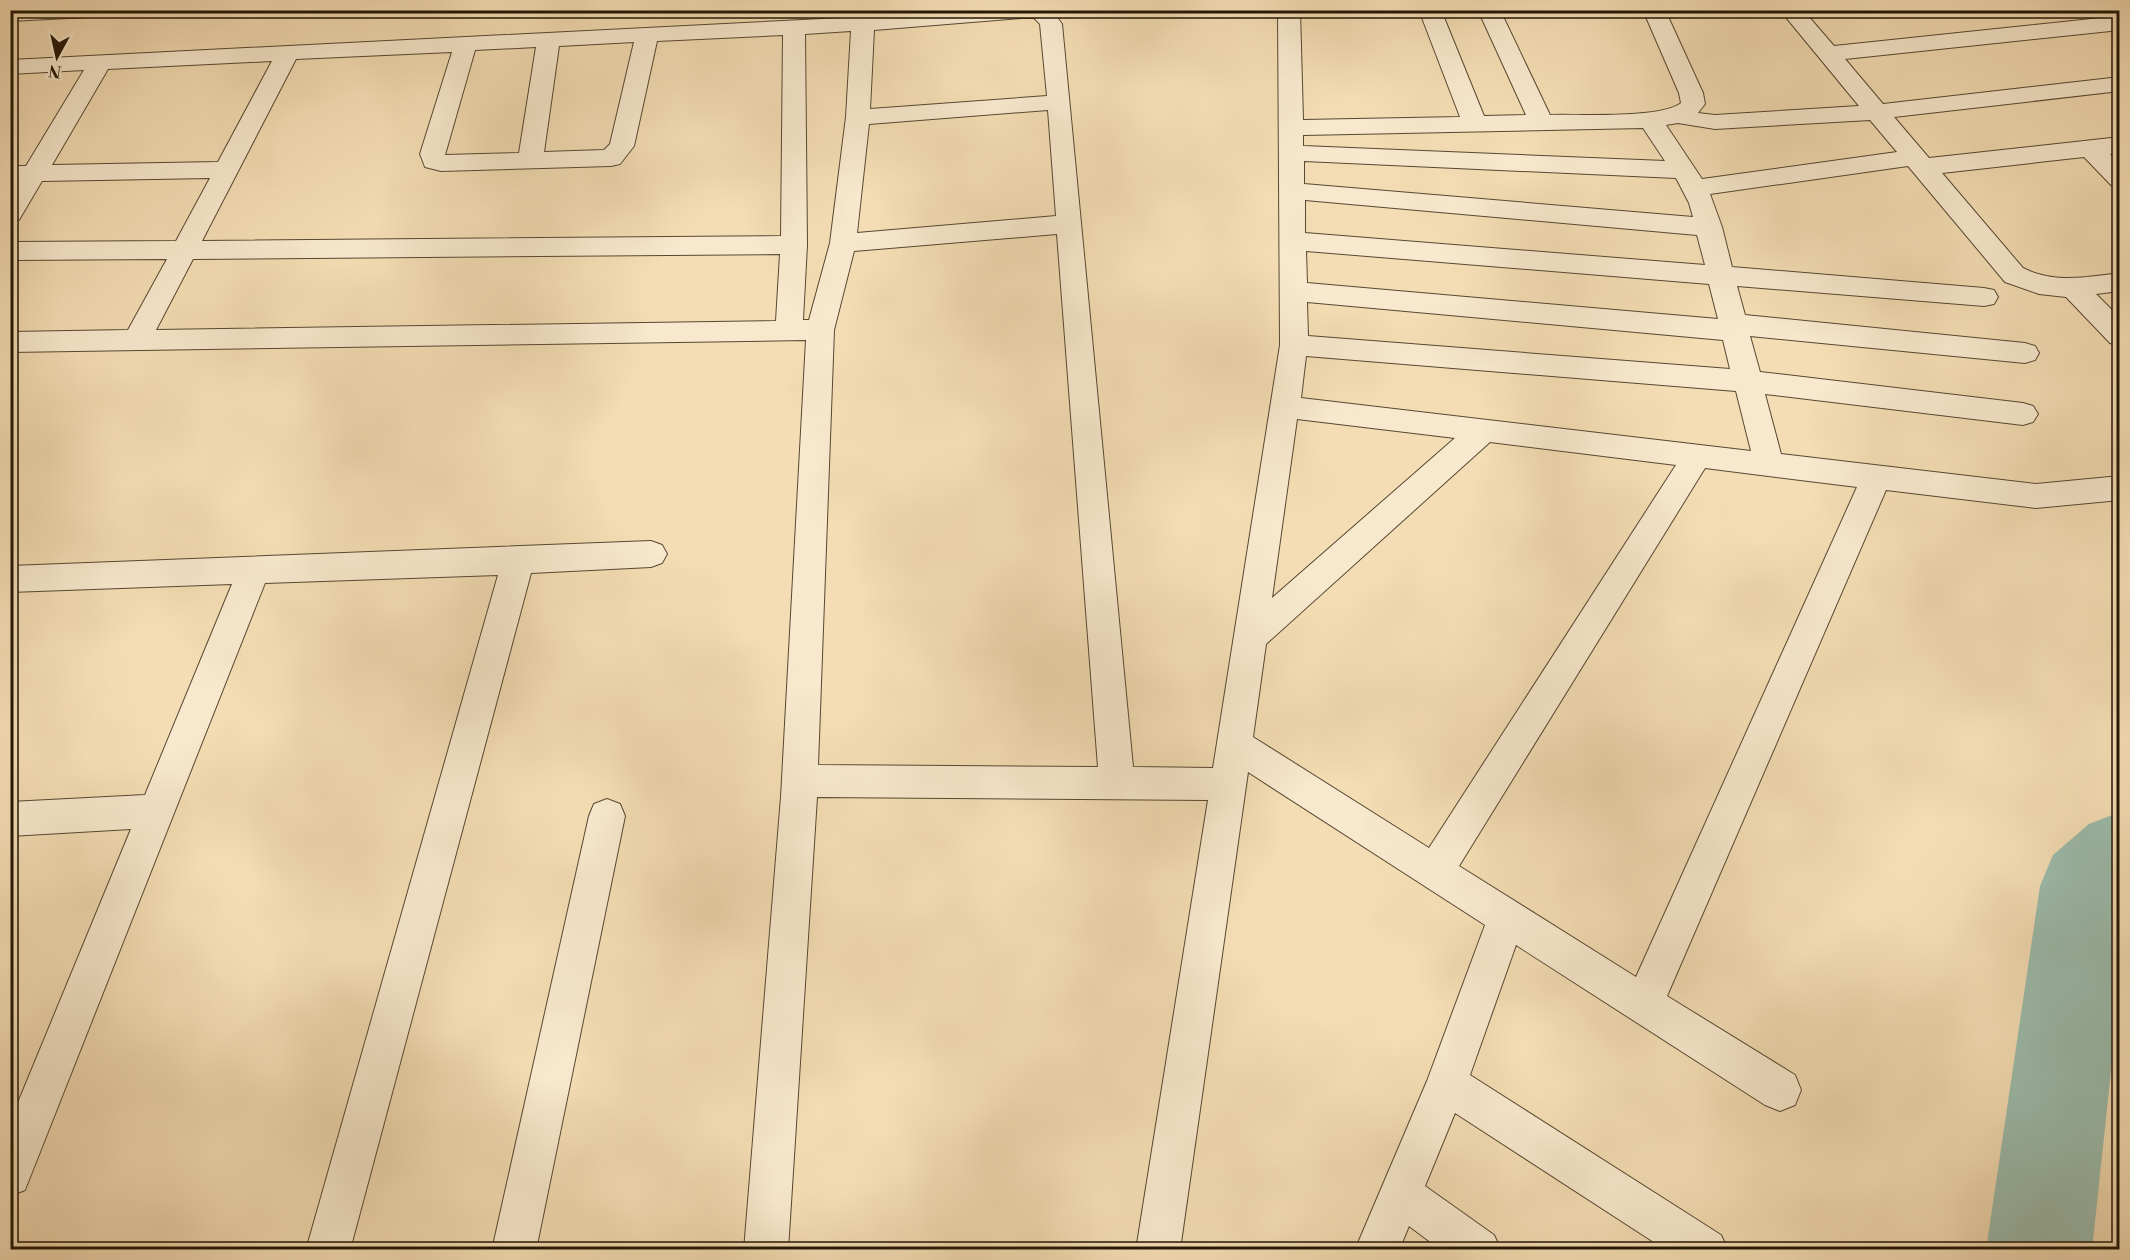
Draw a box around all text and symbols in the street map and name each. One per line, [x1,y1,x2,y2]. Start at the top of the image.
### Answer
north arrow [27,27,87,87]
text: N [47,60,63,82]

